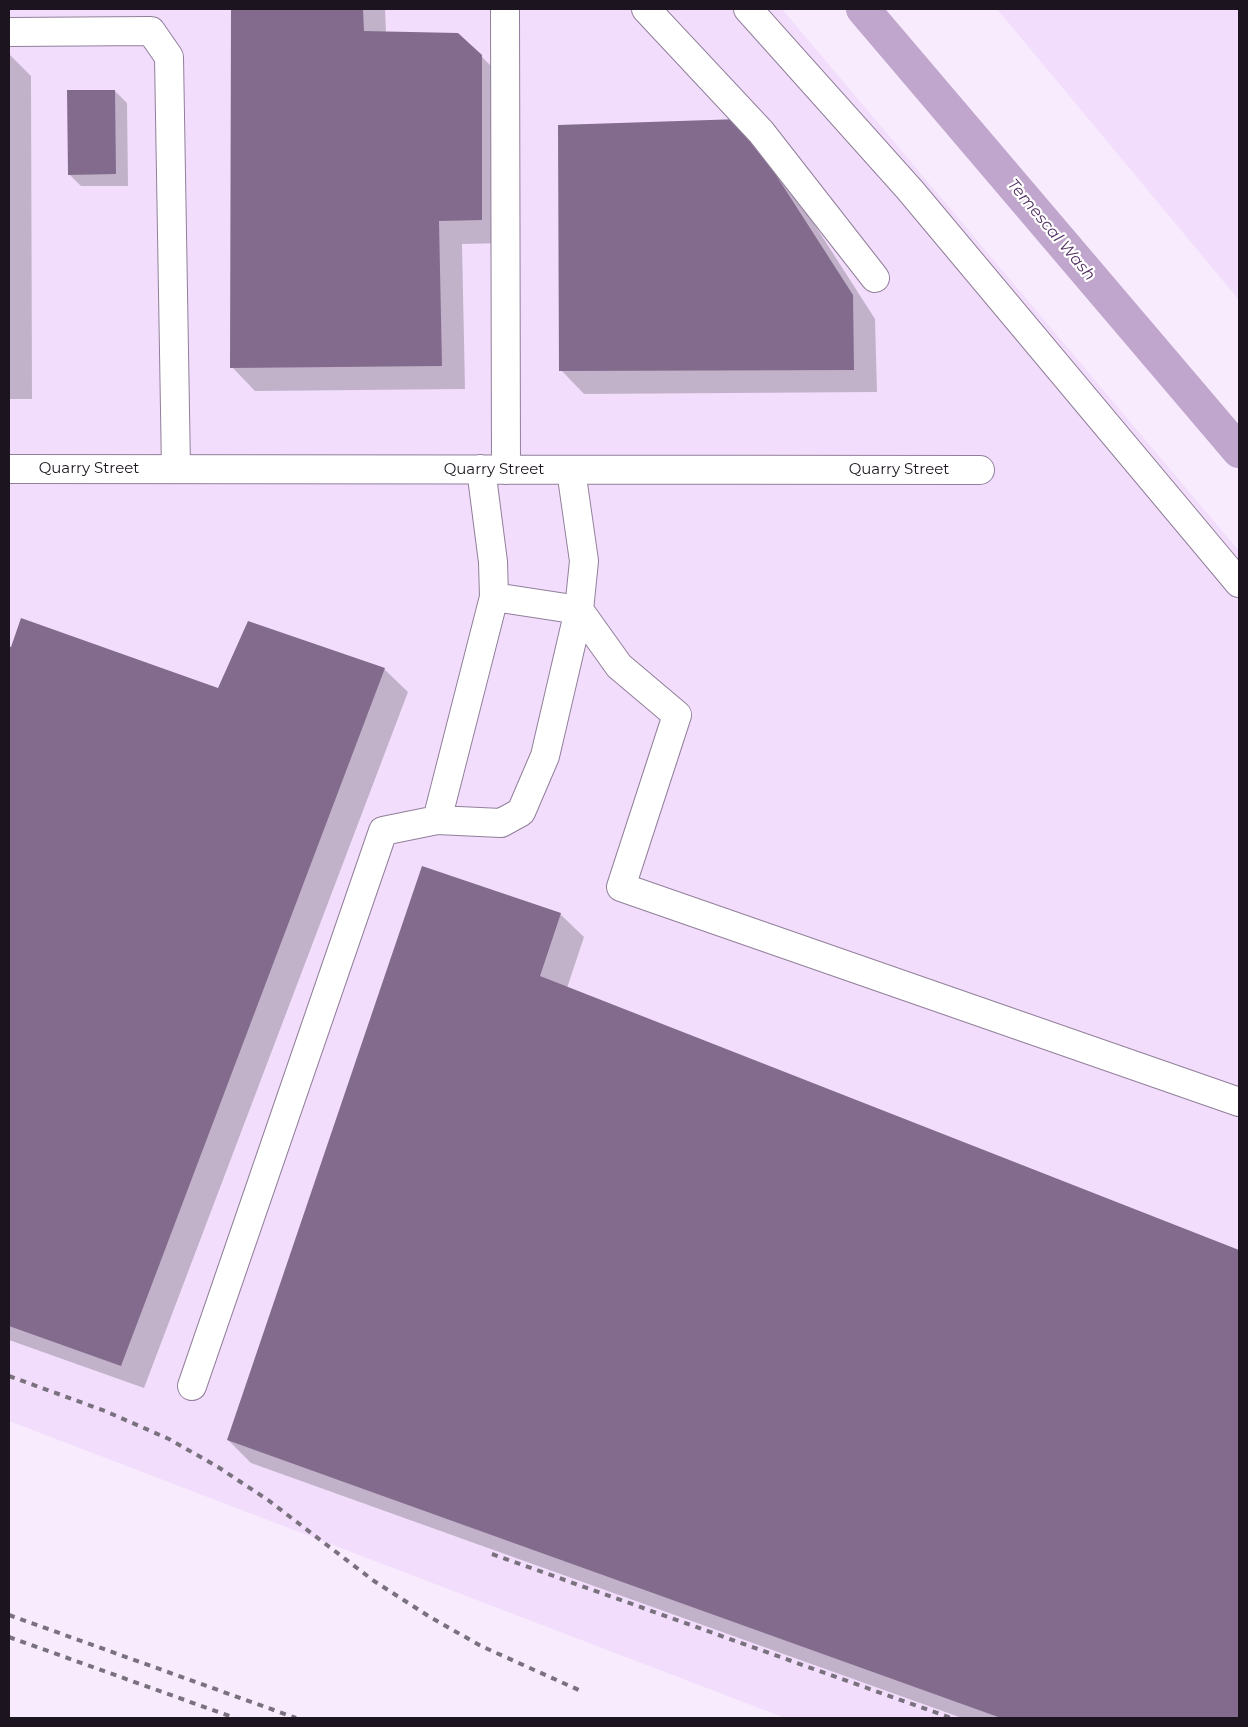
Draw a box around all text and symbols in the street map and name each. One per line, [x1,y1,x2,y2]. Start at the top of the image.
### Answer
water label: Temescal Wash [1003,175,1099,285]
street label: Quarry Street [39,460,139,478]
street label: Quarry Street [444,461,544,479]
street label: Quarry Street [849,461,949,479]

